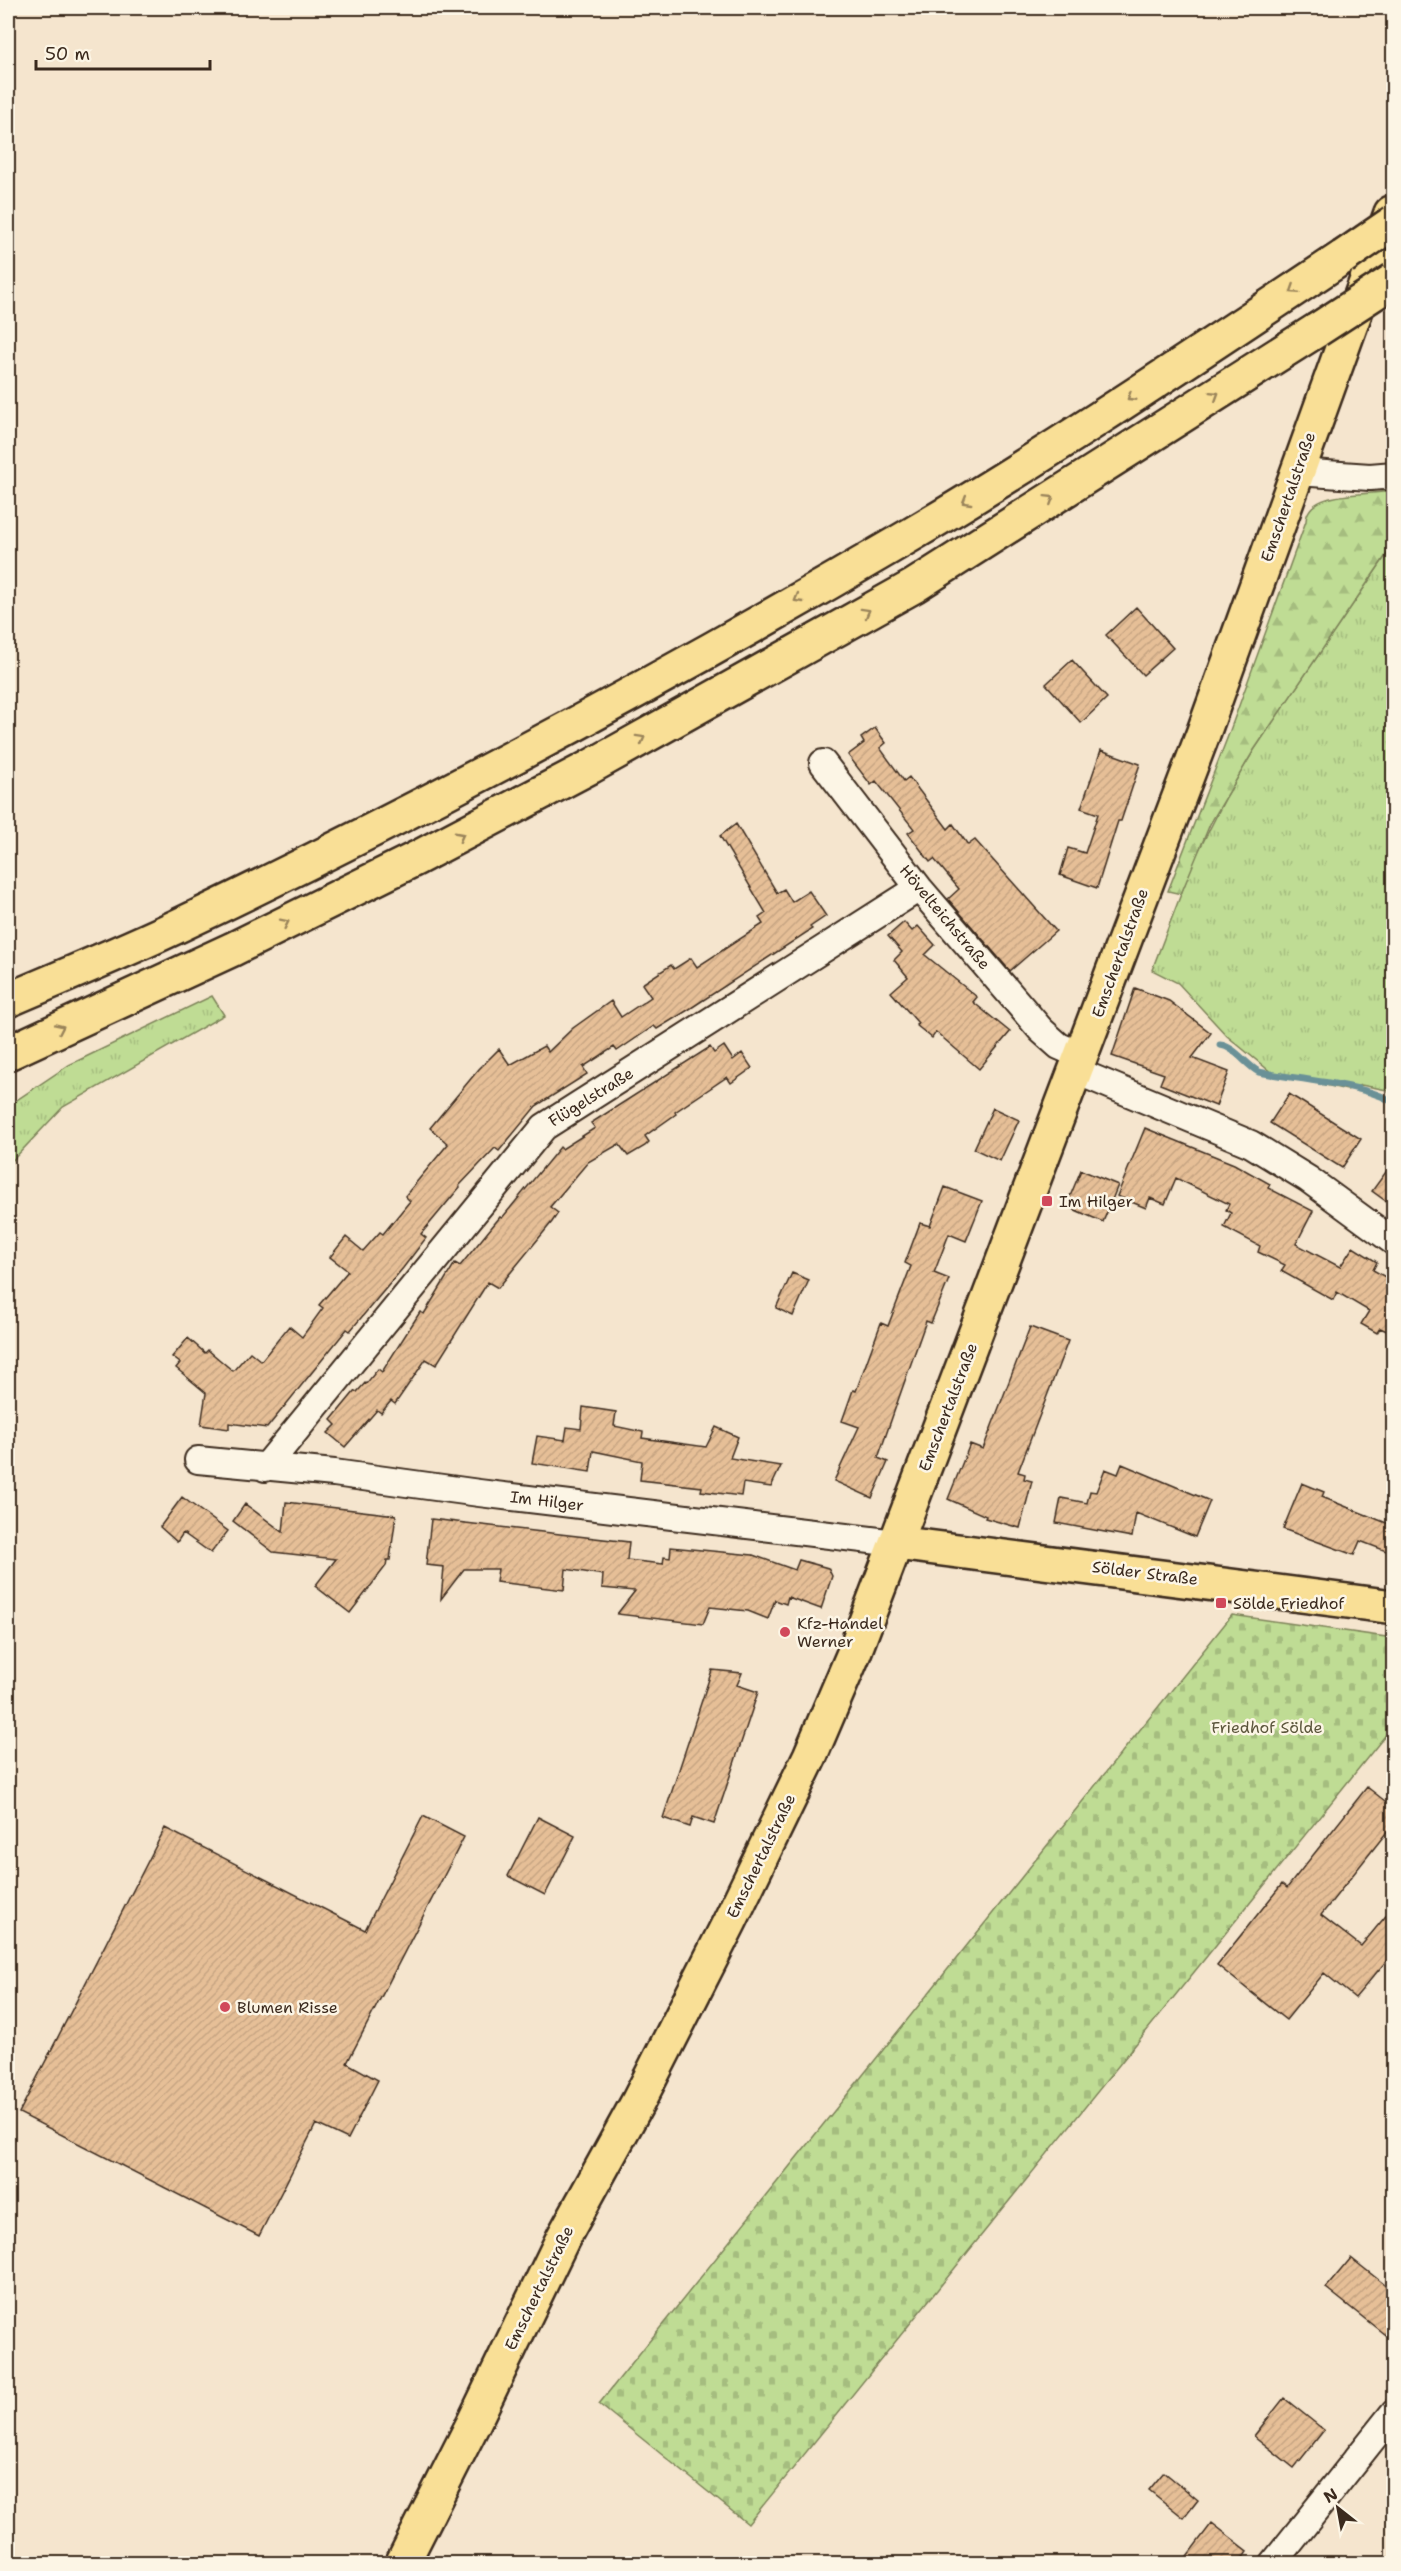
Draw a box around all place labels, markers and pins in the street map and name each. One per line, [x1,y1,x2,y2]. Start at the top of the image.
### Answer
place label: Im Hilger [1059,1191,1133,1212]
marker: Im Hilger [1040,1194,1054,1208]
place label: Sölde Friedhof [1233,1593,1345,1614]
marker: Sölde Friedhof [1214,1596,1228,1610]
place label: Kfz-Handel Werner [797,1613,883,1652]
marker: Kfz-Handel Werner [778,1625,792,1639]
place label: Blumen Risse [237,1997,338,2018]
marker: Blumen Risse [218,2000,232,2014]

